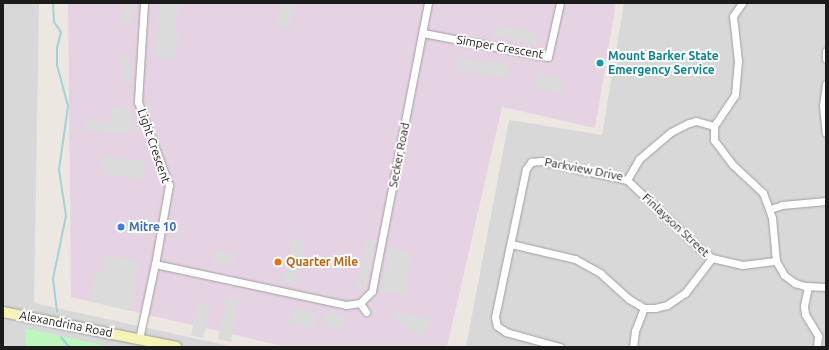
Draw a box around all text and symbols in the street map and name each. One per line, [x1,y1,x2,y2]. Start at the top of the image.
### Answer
street label: Simper Crescent [455,32,545,62]
place label: Mount Barker State Emergency Service [608,49,719,77]
marker: Mount Barker State Emergency Service [595,58,605,68]
street label: Light Crescent [135,107,173,185]
street label: Secker Road [386,121,412,189]
street label: Parkview Drive [544,154,624,184]
street label: Finlayson Street [639,190,713,260]
place label: Mitre 10 [129,220,176,234]
marker: Mitre 10 [116,222,126,232]
place label: Quarter Mile [286,255,358,269]
marker: Quarter Mile [273,257,283,267]
street label: Alexandrina Road [18,308,114,340]

